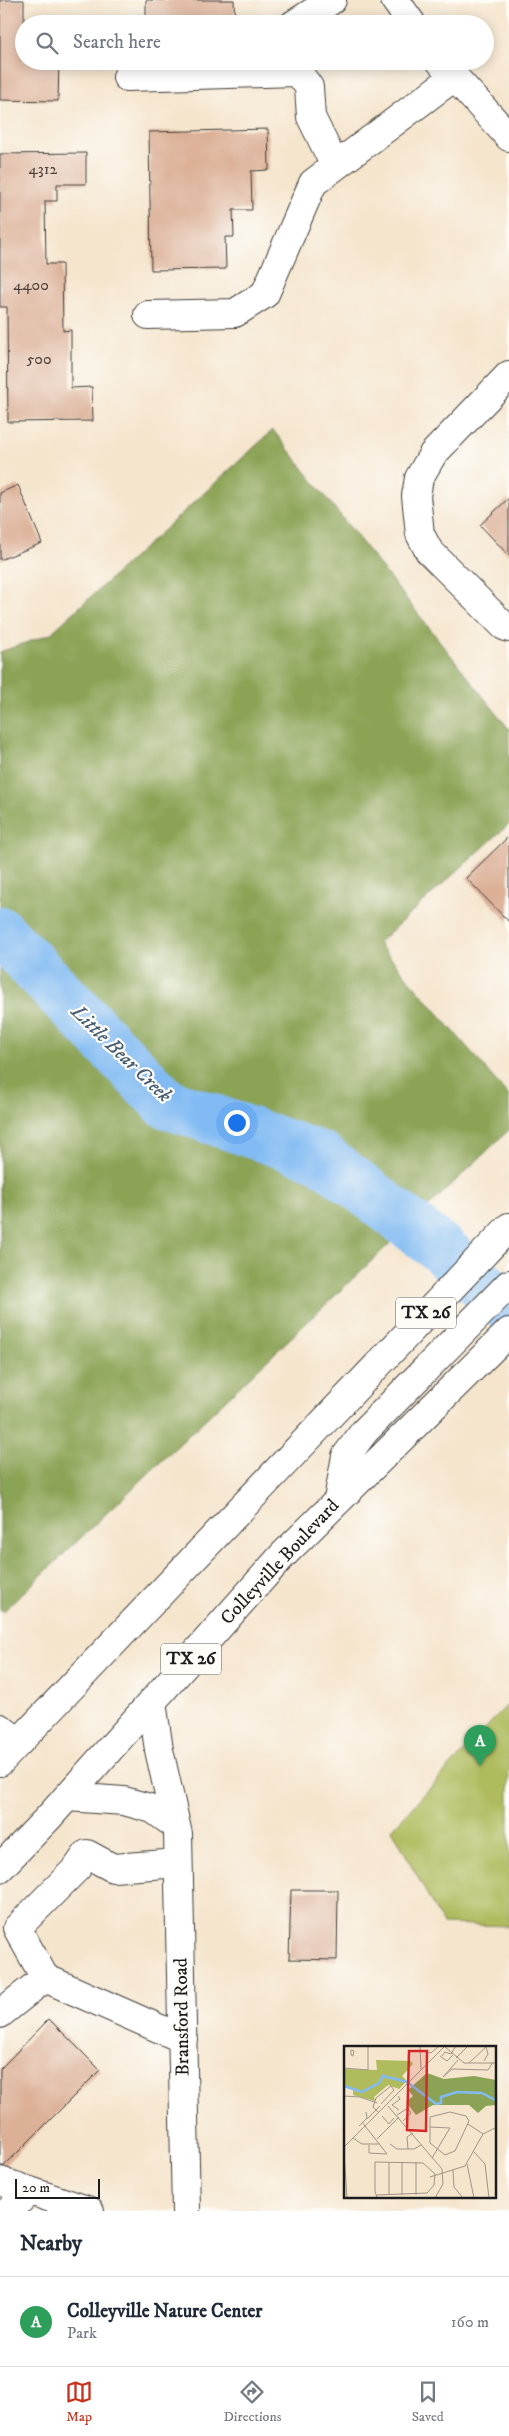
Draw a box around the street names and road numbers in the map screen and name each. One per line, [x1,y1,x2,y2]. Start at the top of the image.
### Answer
road number: TX 26 [396,1298,456,1329]
street label: Colleyville Boulevard [216,1494,344,1630]
road number: TX 26 [161,1644,221,1675]
street label: Bransford Road [169,1957,195,2076]

